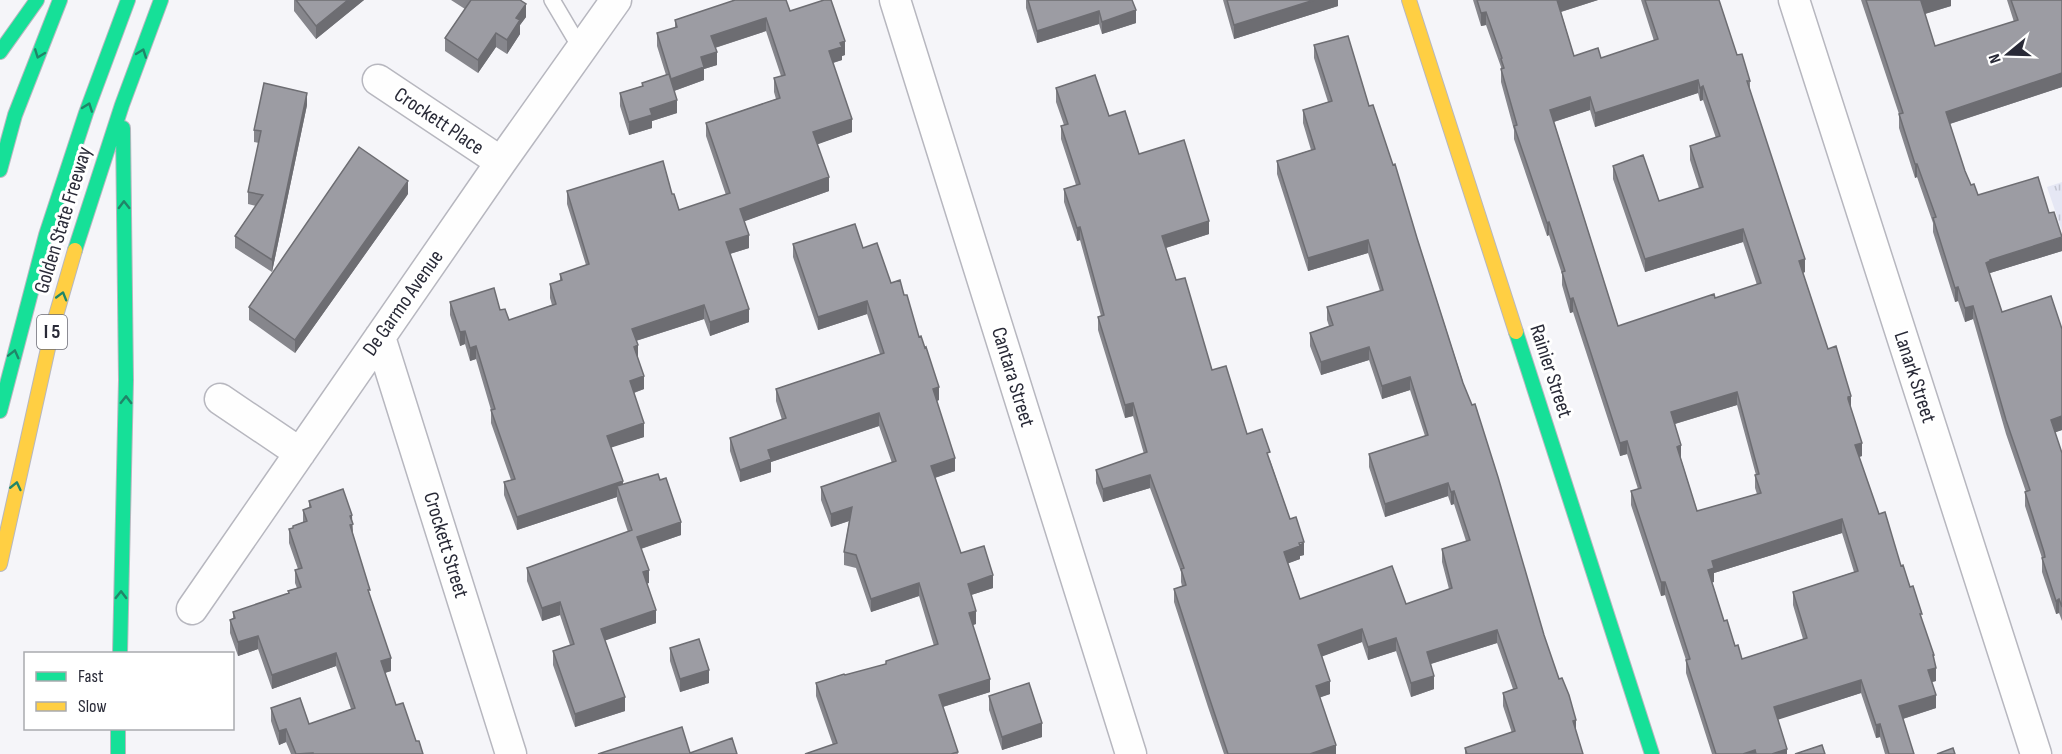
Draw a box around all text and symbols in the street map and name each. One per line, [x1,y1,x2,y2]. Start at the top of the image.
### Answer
north arrow [1978,24,2038,84]
one-way arrow [135,48,147,59]
one-way arrow [33,49,46,59]
text: N [1985,51,2006,66]
street label: Crockett Place [389,82,489,160]
one-way arrow [81,102,93,113]
street label: Golden State Freeway [29,144,97,296]
one-way arrow [118,201,130,210]
street label: De Garmo Avenue [357,245,449,361]
one-way arrow [55,291,67,302]
road number: I 5 [37,315,67,349]
street label: Rainier Street [1524,321,1578,421]
street label: Cantara Street [986,324,1040,430]
street label: Lanark Street [1888,328,1942,426]
one-way arrow [6,349,19,359]
one-way arrow [120,396,132,405]
one-way arrow [9,481,22,491]
street label: Crockett Street [418,489,474,601]
one-way arrow [115,591,127,600]
legend [24,652,234,730]
text: Fast [78,666,104,687]
text: Slow [78,696,107,717]

